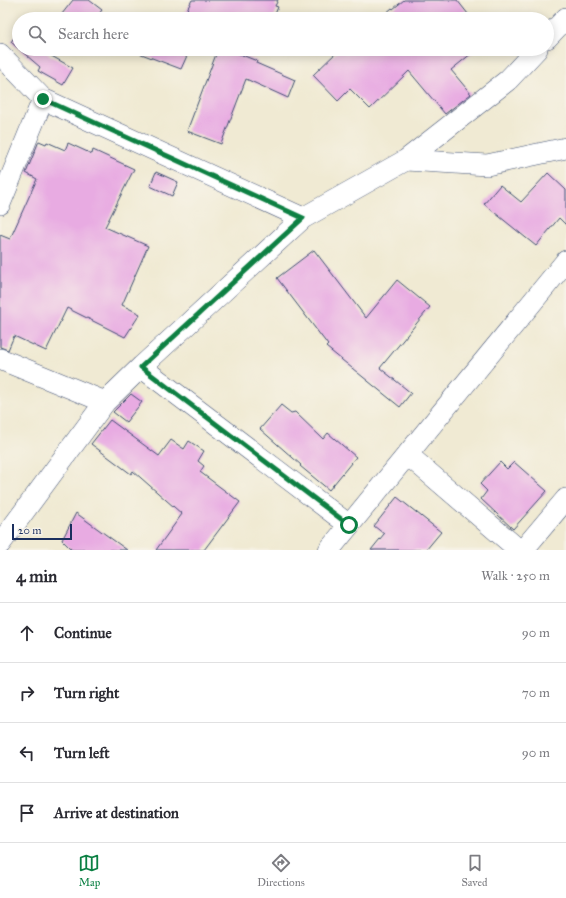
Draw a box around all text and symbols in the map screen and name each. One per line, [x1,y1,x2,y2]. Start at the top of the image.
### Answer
search box [12,12,554,56]
icon: search [26,23,48,45]
text: Search here [58,25,129,43]
route end [34,90,52,108]
route start [340,516,358,534]
scale bar [12,522,72,541]
text: 20 m [18,524,41,537]
text: 4 min [16,566,57,587]
text: Walk · 250 m [481,568,550,584]
icon: ahead [16,622,38,644]
text: Continue [54,624,112,642]
text: 90 m [522,625,550,641]
icon: right [16,682,38,704]
text: Turn right [54,684,119,702]
text: 70 m [522,685,550,701]
icon: left [16,742,38,764]
text: Turn left [54,744,110,762]
text: 90 m [522,745,550,761]
icon: arrive [16,802,38,824]
text: Arrive at destination [54,804,179,822]
tab: Map [78,852,100,889]
tab: Directions [257,852,305,889]
tab: Saved [461,852,488,889]

